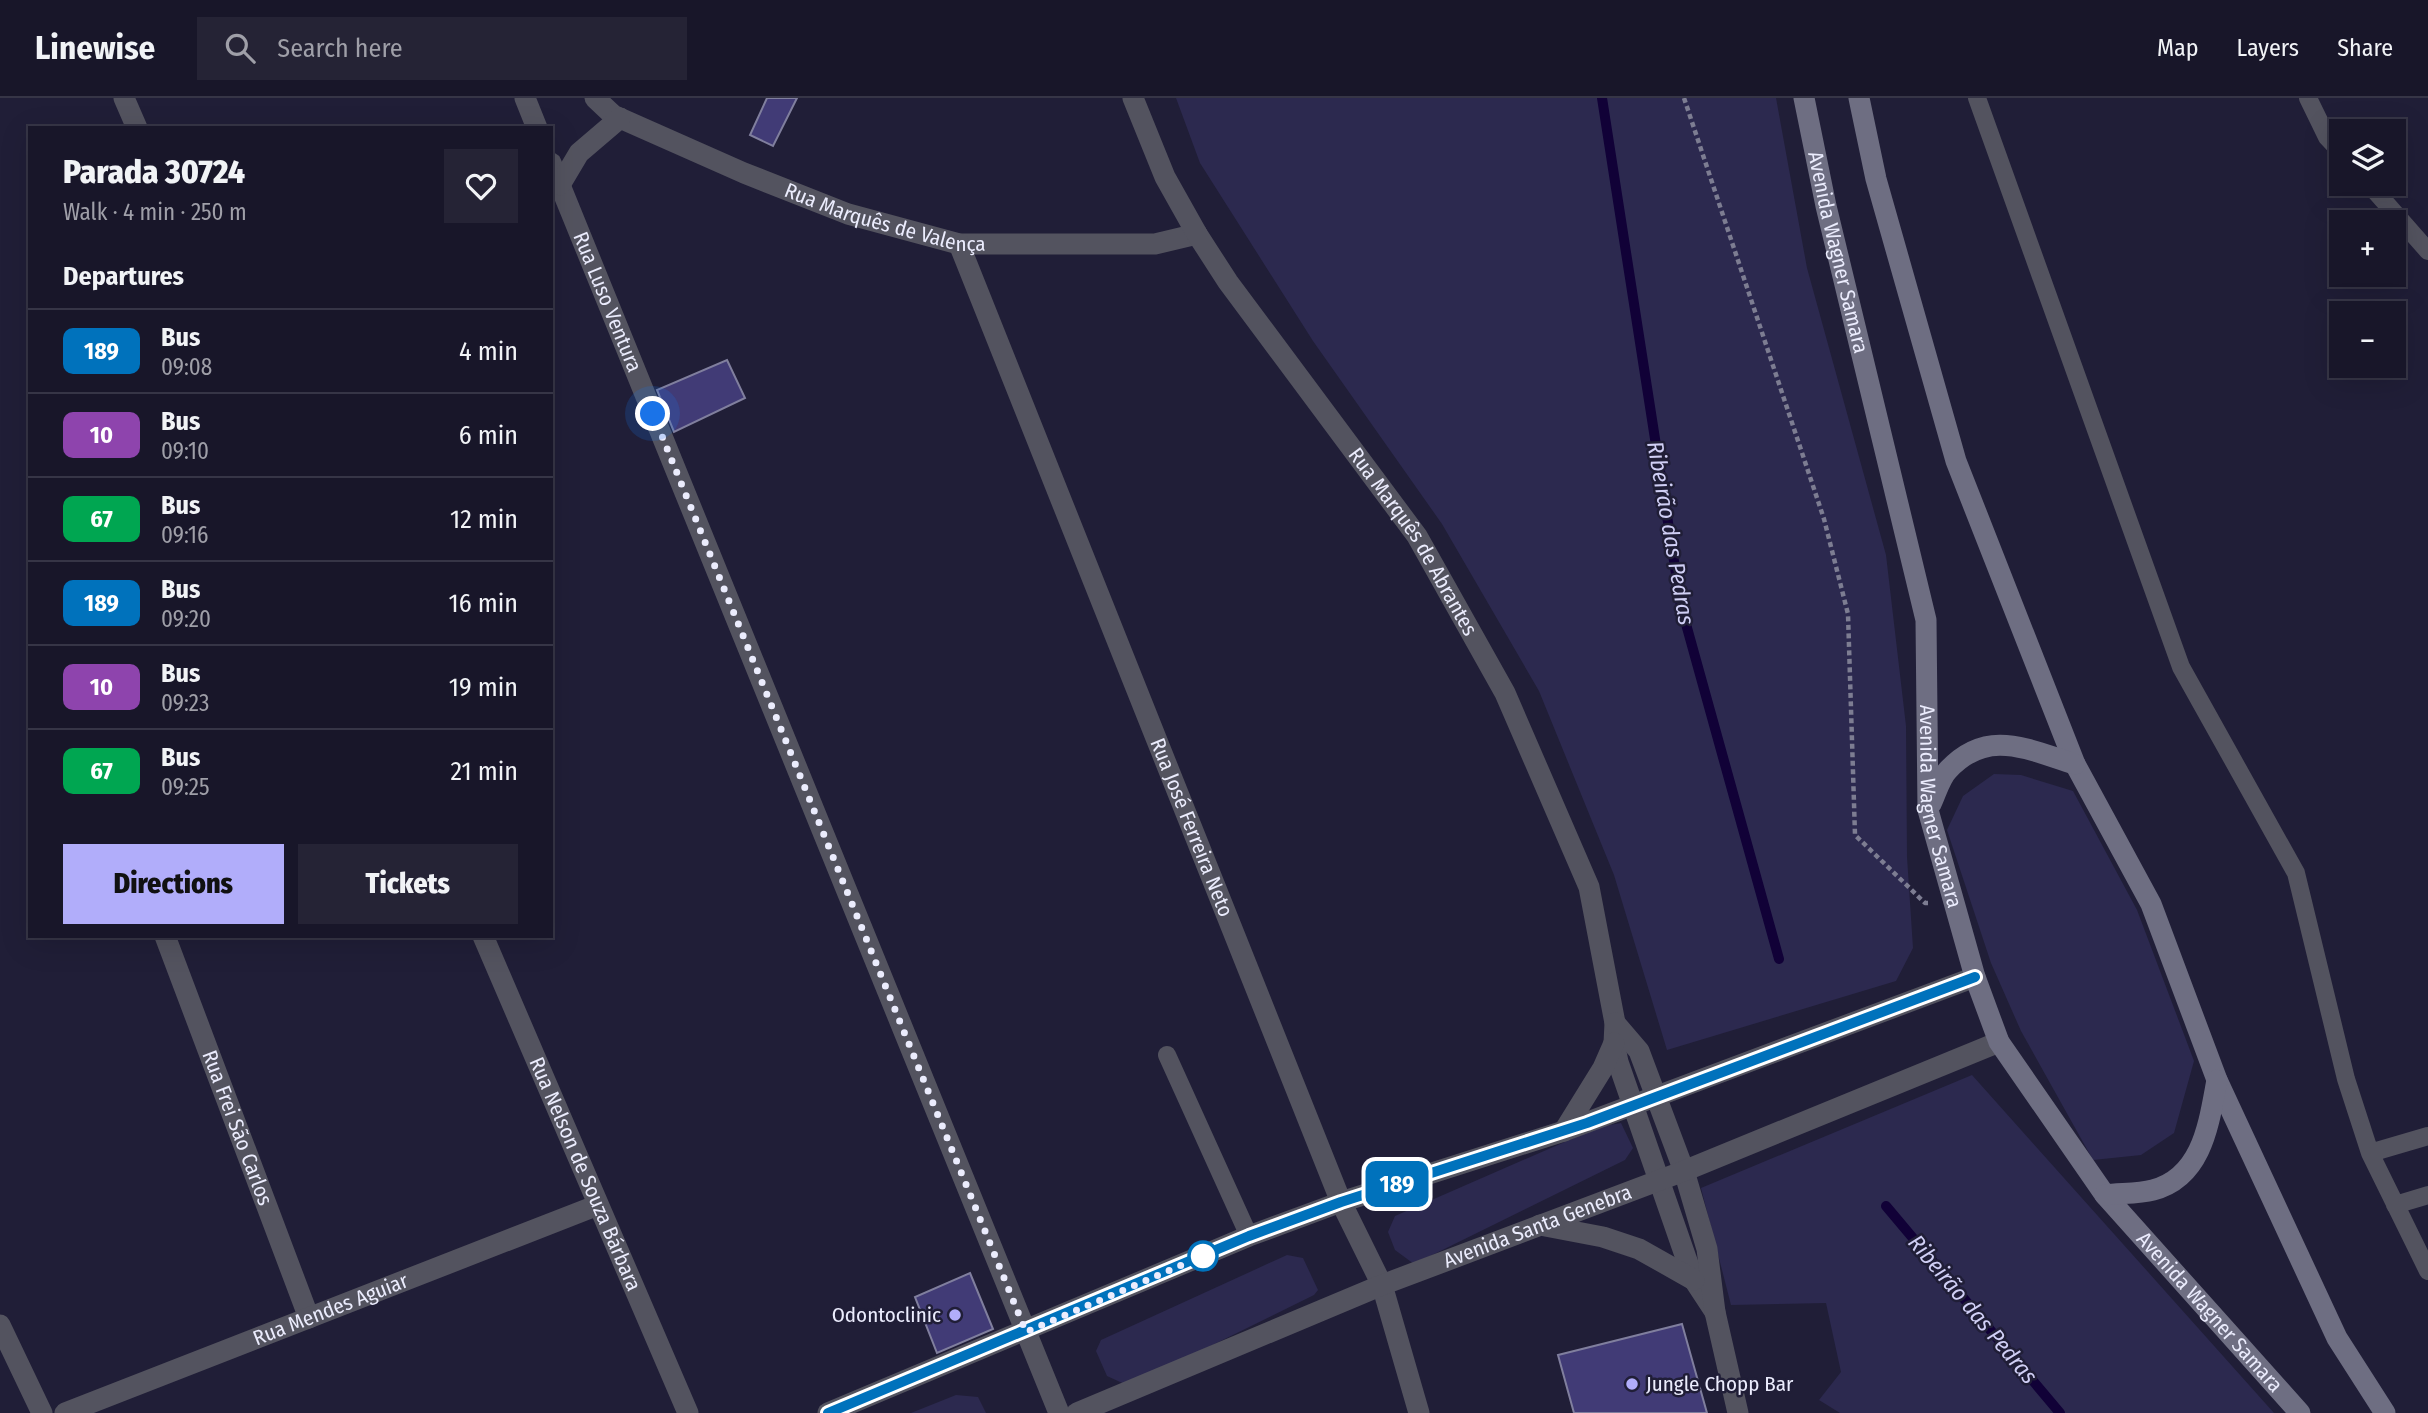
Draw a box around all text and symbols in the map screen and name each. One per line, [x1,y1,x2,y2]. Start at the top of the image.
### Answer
search box [197,17,687,80]
text: Linewise [35,28,155,68]
icon: search [221,29,259,67]
text: Search here [277,33,403,64]
text: Map [2157,34,2199,62]
text: Layers [2237,34,2299,62]
text: Share [2337,34,2393,62]
map controls [2329,119,2406,378]
button: layers [2329,119,2406,196]
button: heart [444,149,518,223]
street label: Avenida Wagner Samara [1802,149,1874,356]
text: Parada 30724 [63,152,245,192]
street label: Rua Marquês de Valença [781,177,986,257]
text: Walk · 4 min · 250 m [63,198,247,226]
button: + [2329,210,2406,287]
street label: Rua Luso Ventura [567,228,648,376]
text: Departures [63,261,184,292]
button: − [2329,301,2406,378]
text: Bus [161,322,200,353]
text: 4 min [459,336,518,367]
text: 189 [84,337,119,365]
text: 09:08 [161,353,212,381]
your location [635,396,670,431]
text: Bus [161,406,200,437]
text: 6 min [459,420,518,451]
text: 10 [90,421,113,449]
text: 09:10 [161,437,209,465]
water label: Ribeirão das Pedras [1641,439,1701,627]
street label: Rua Marquês de Abrantes [1343,443,1483,640]
text: Bus [161,490,200,521]
text: 12 min [450,504,518,535]
text: 67 [90,505,113,533]
text: 09:16 [161,521,208,549]
text: Bus [161,574,200,605]
text: 16 min [449,588,518,619]
text: 189 [84,589,119,617]
text: 09:20 [161,605,211,633]
text: Bus [161,658,200,689]
text: 19 min [449,672,518,703]
text: 10 [90,673,113,701]
text: 09:23 [161,689,209,717]
street label: Avenida Wagner Samara [1914,704,1968,911]
street label: Rua José Ferreira Neto [1144,734,1239,920]
text: Bus [161,742,200,773]
text: 21 min [451,756,518,787]
text: 67 [90,757,113,785]
text: 09:25 [161,773,210,801]
button: Directions [63,844,284,924]
button: Tickets [298,844,518,924]
street label: Rua Frei São Carlos [196,1047,278,1209]
street label: Rua Nelson de Souza Bárbara [524,1053,647,1295]
line badge: 189 [1357,1161,1437,1207]
text: 189 [1380,1170,1414,1198]
street label: Avenida Santa Genebra [1440,1179,1635,1274]
street label: Avenida Wagner Samara [2131,1226,2288,1398]
water label: Ribeirão das Pedras [1903,1229,2044,1389]
unlabelled marker [1188,1241,1218,1271]
street label: Rua Mendes Aguiar [249,1267,412,1351]
place label: Odontoclinic [832,1302,941,1328]
marker: Odontoclinic [947,1307,963,1323]
place label: Jungle Chopp Bar [1646,1371,1794,1397]
marker: Jungle Chopp Bar [1624,1376,1640,1392]

